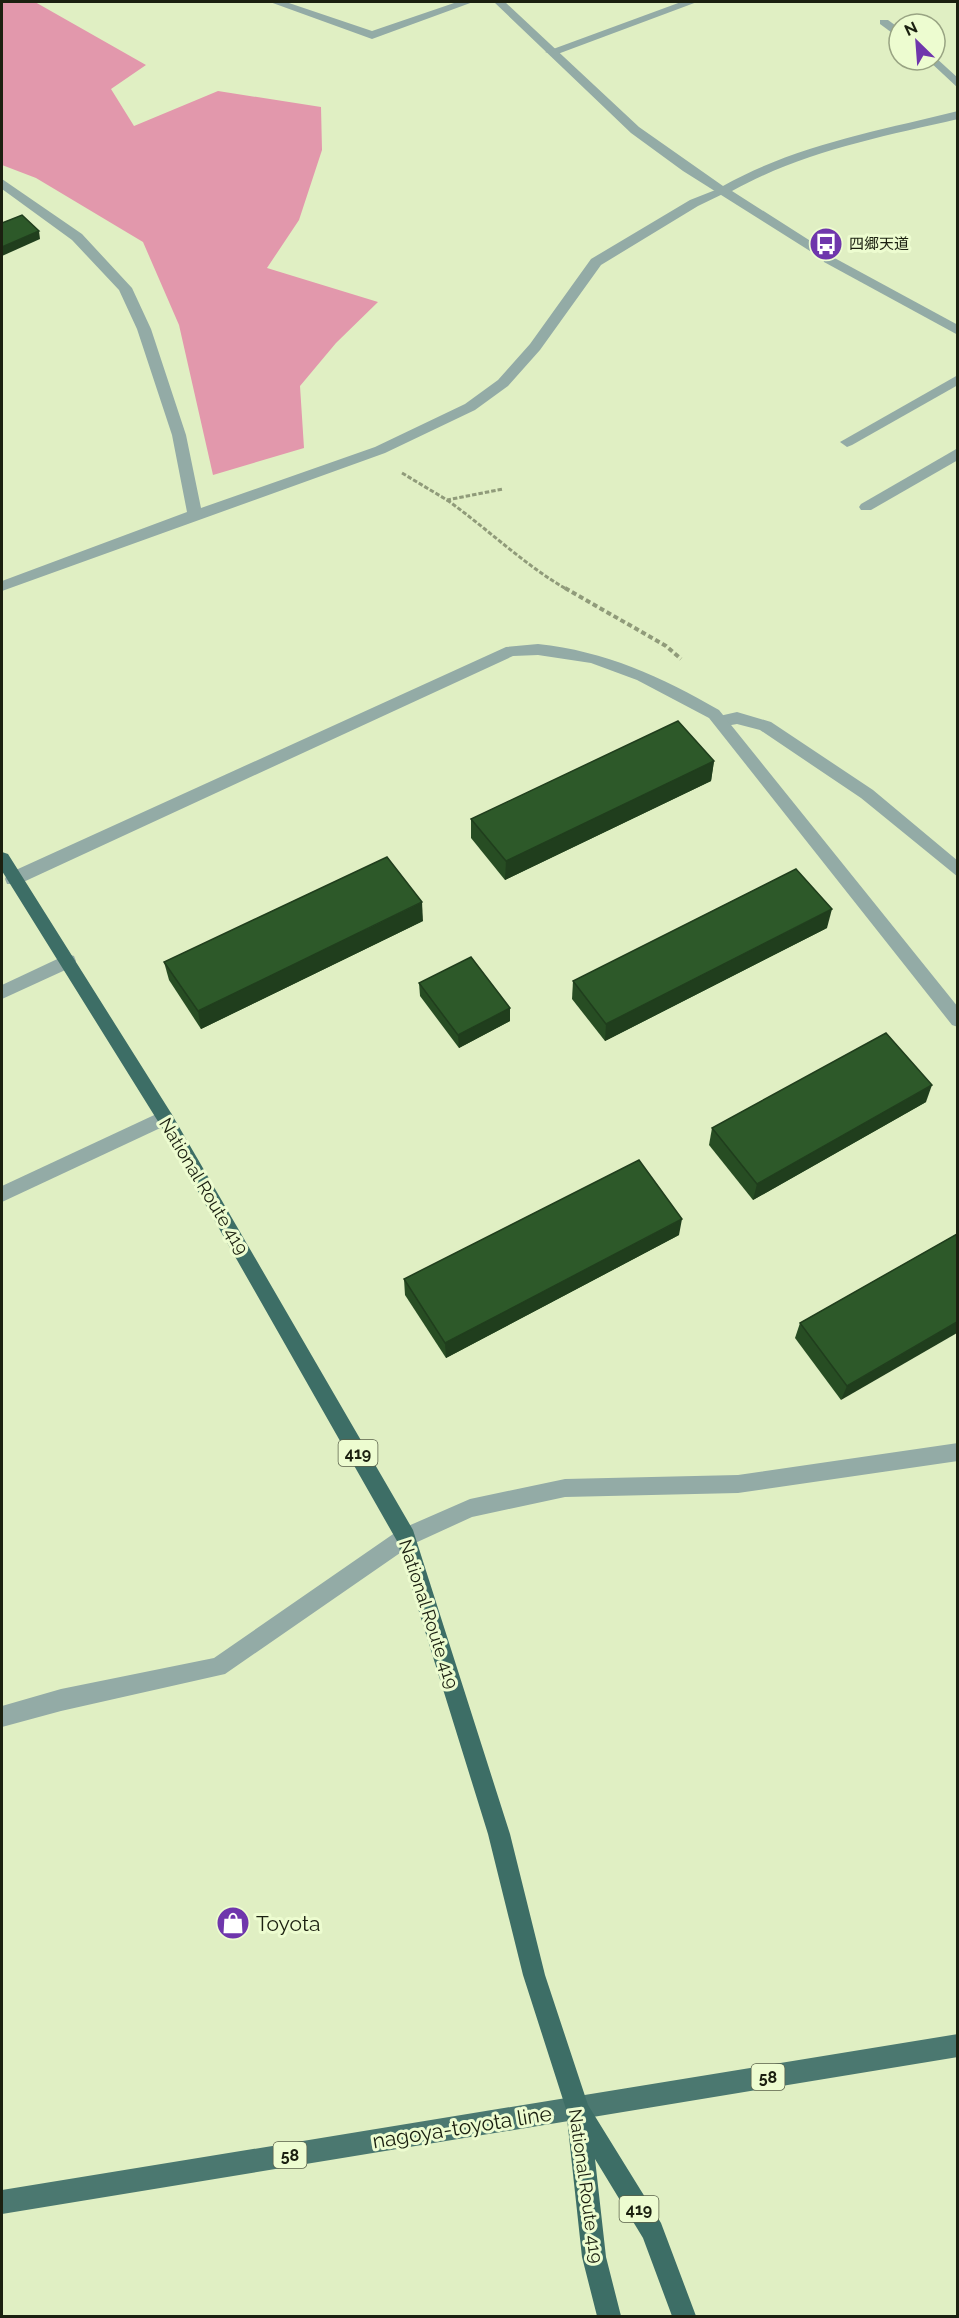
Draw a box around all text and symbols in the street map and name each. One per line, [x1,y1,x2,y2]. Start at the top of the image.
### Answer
north arrow [887,12,947,72]
text: N [901,18,920,40]
bus stop icon: 四郷天道 [808,226,844,262]
place label: 四郷天道 [849,235,909,253]
street label: National Route 419 [155,1114,253,1258]
road number: 419 [338,1440,378,1466]
street label: National Route 419 [395,1537,463,1691]
shop icon: Toyota [215,1905,251,1941]
place label: Toyota [256,1911,320,1936]
road number: 58 [752,2064,784,2090]
street label: nagoya-toyota line [371,2100,553,2154]
street label: National Route 419 [565,2108,607,2264]
road number: 58 [274,2142,306,2168]
road number: 419 [620,2196,658,2222]

